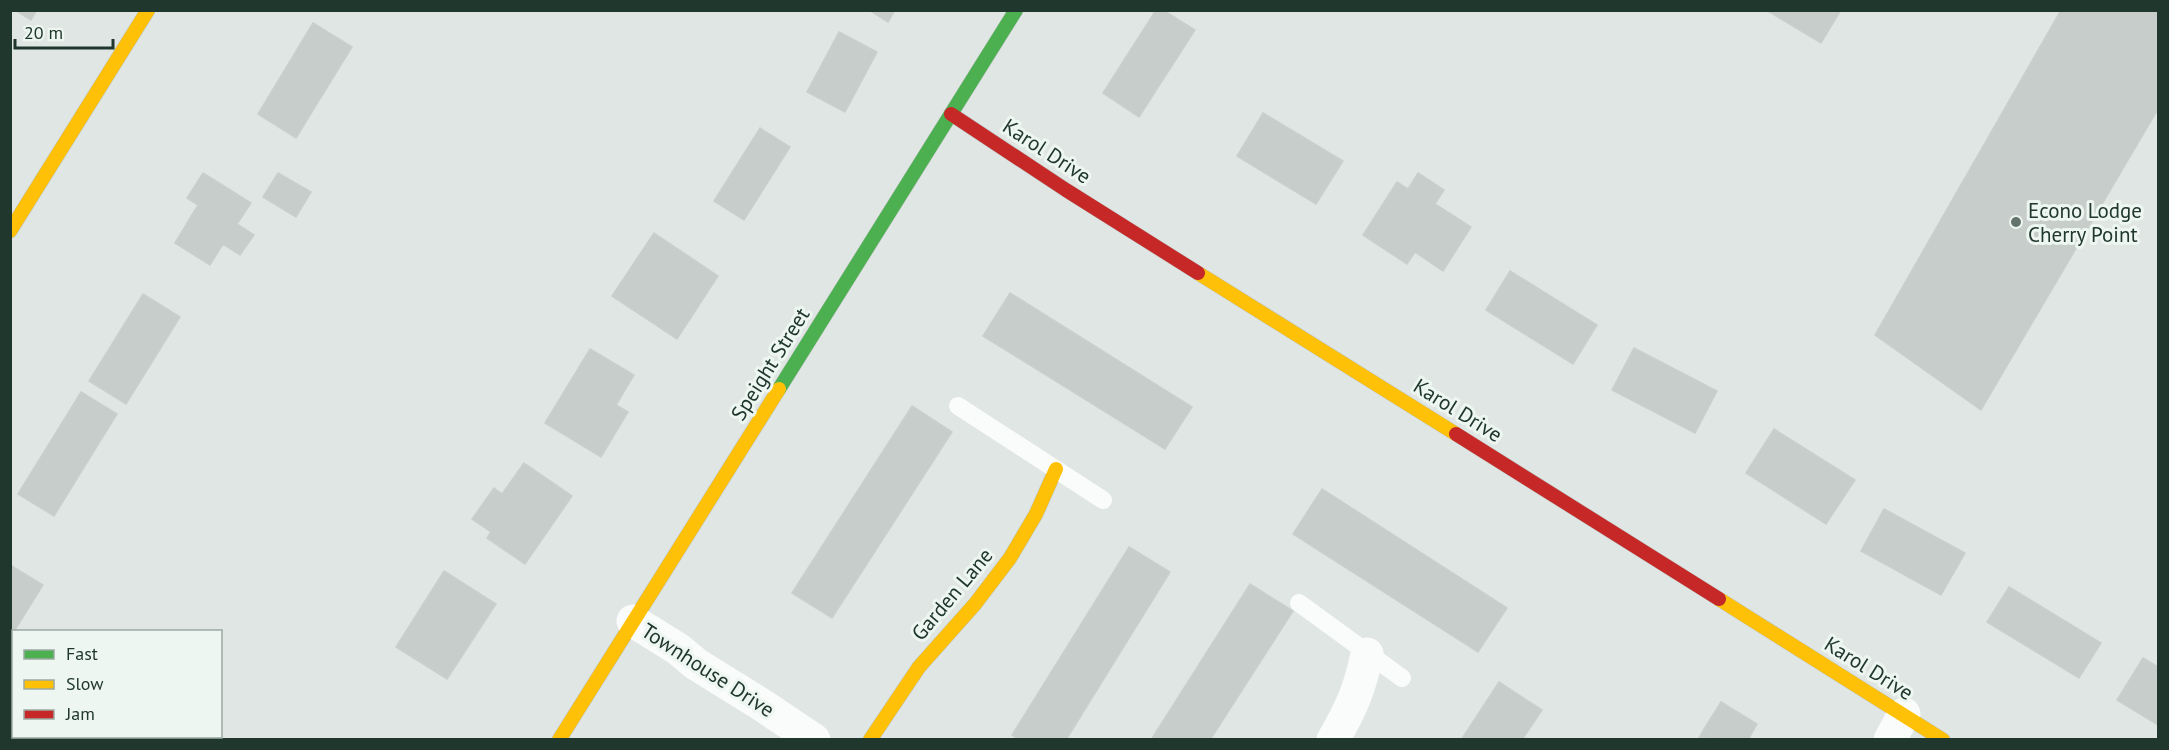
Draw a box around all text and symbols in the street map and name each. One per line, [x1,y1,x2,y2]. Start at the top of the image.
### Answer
scale bar [15,12,112,50]
text: 20 m [24,21,63,44]
street label: Karol Drive [998,112,1096,190]
place label: Econo Lodge Cherry Point [2028,197,2142,248]
marker: Econo Lodge Cherry Point [2009,215,2023,229]
street label: Speight Street [725,303,815,425]
street label: Karol Drive [1409,372,1507,448]
street label: Garden Lane [906,542,998,646]
street label: Townhouse Drive [636,617,780,723]
legend [12,630,222,738]
street label: Karol Drive [1820,630,1918,706]
text: Fast [66,642,98,665]
text: Slow [66,672,104,695]
text: Jam [65,702,95,725]

